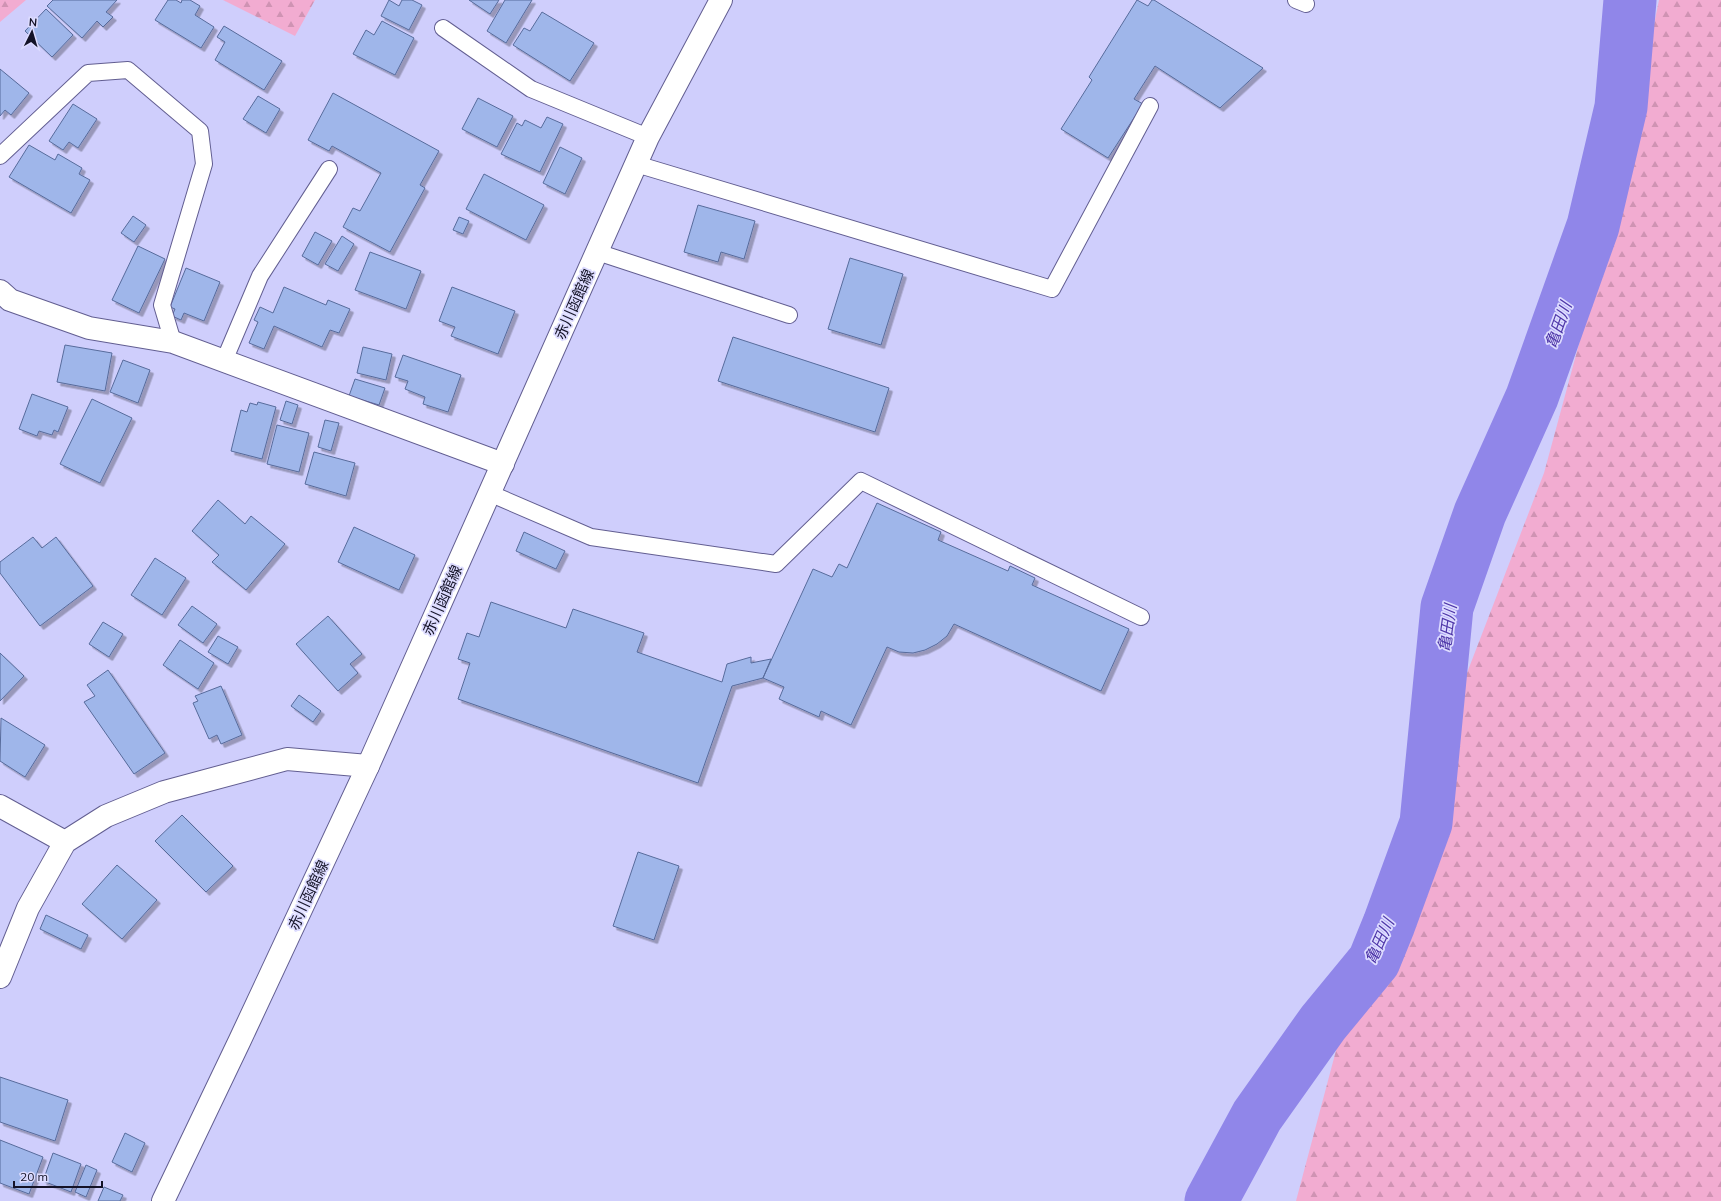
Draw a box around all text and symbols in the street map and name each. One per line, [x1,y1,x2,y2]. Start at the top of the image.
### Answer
north arrow [12,12,52,52]
text: N [28,15,38,29]
street label: 赤川函館線 [550,266,598,342]
water label: 亀田川 [1540,297,1576,351]
street label: 赤川函館線 [418,562,466,638]
water label: 亀田川 [1434,601,1461,653]
street label: 赤川函館線 [284,857,332,933]
water label: 亀田川 [1360,913,1399,967]
scale bar [14,1163,102,1189]
text: 20 m [20,1169,48,1184]

